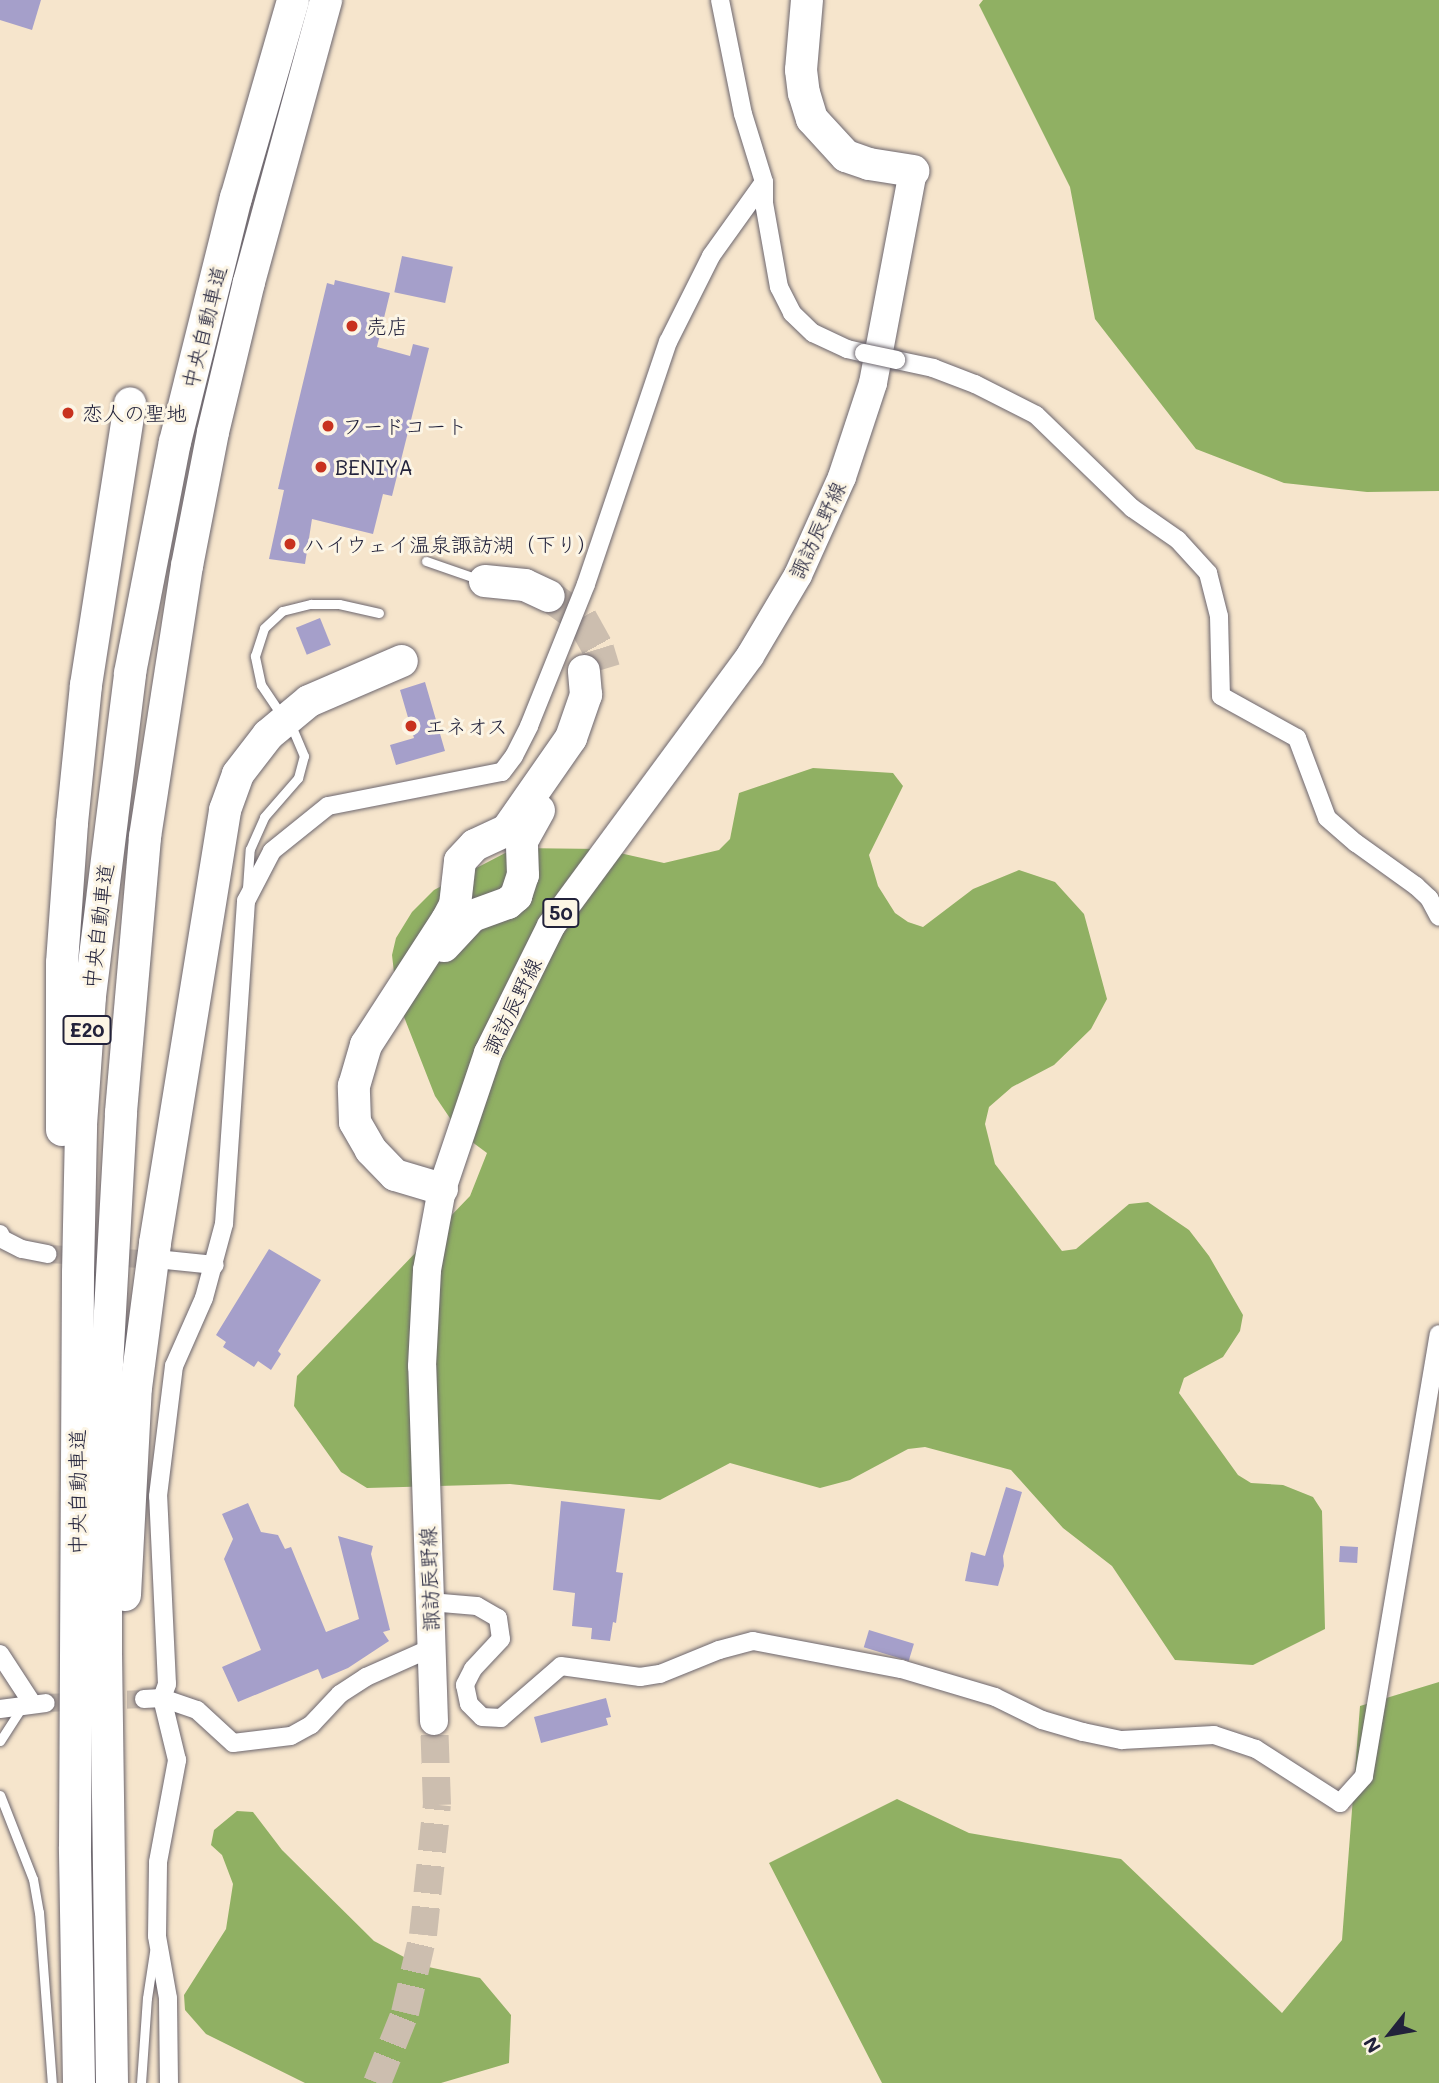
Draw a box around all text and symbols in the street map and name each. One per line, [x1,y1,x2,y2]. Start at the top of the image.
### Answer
street label: 中央自動車道 [177,263,231,391]
place label: 売店 [366,313,408,339]
marker: 売店 [344,318,360,334]
place label: 恋人の聖地 [82,400,187,426]
marker: 恋人の聖地 [60,405,76,421]
place label: フードコート [342,413,468,439]
marker: フードコート [320,418,336,434]
place label: BENIYA [335,454,413,480]
marker: BENIYA [313,459,329,475]
street label: 諏訪辰野線 [783,477,851,583]
place label: ハイウェイ温泉諏訪湖（下り） [304,531,598,557]
marker: ハイウェイ温泉諏訪湖（下り） [282,536,298,552]
place label: エネオス [425,713,509,739]
marker: エネオス [403,718,419,734]
street label: 中央自動車道 [78,862,118,990]
road number: 50 [542,897,580,928]
street label: 諏訪辰野線 [478,953,546,1059]
road number: E20 [62,1014,112,1046]
street label: 中央自動車道 [64,1429,90,1555]
street label: 諏訪辰野線 [415,1526,443,1632]
north arrow [1355,1999,1425,2069]
text: N [1357,2032,1386,2058]

